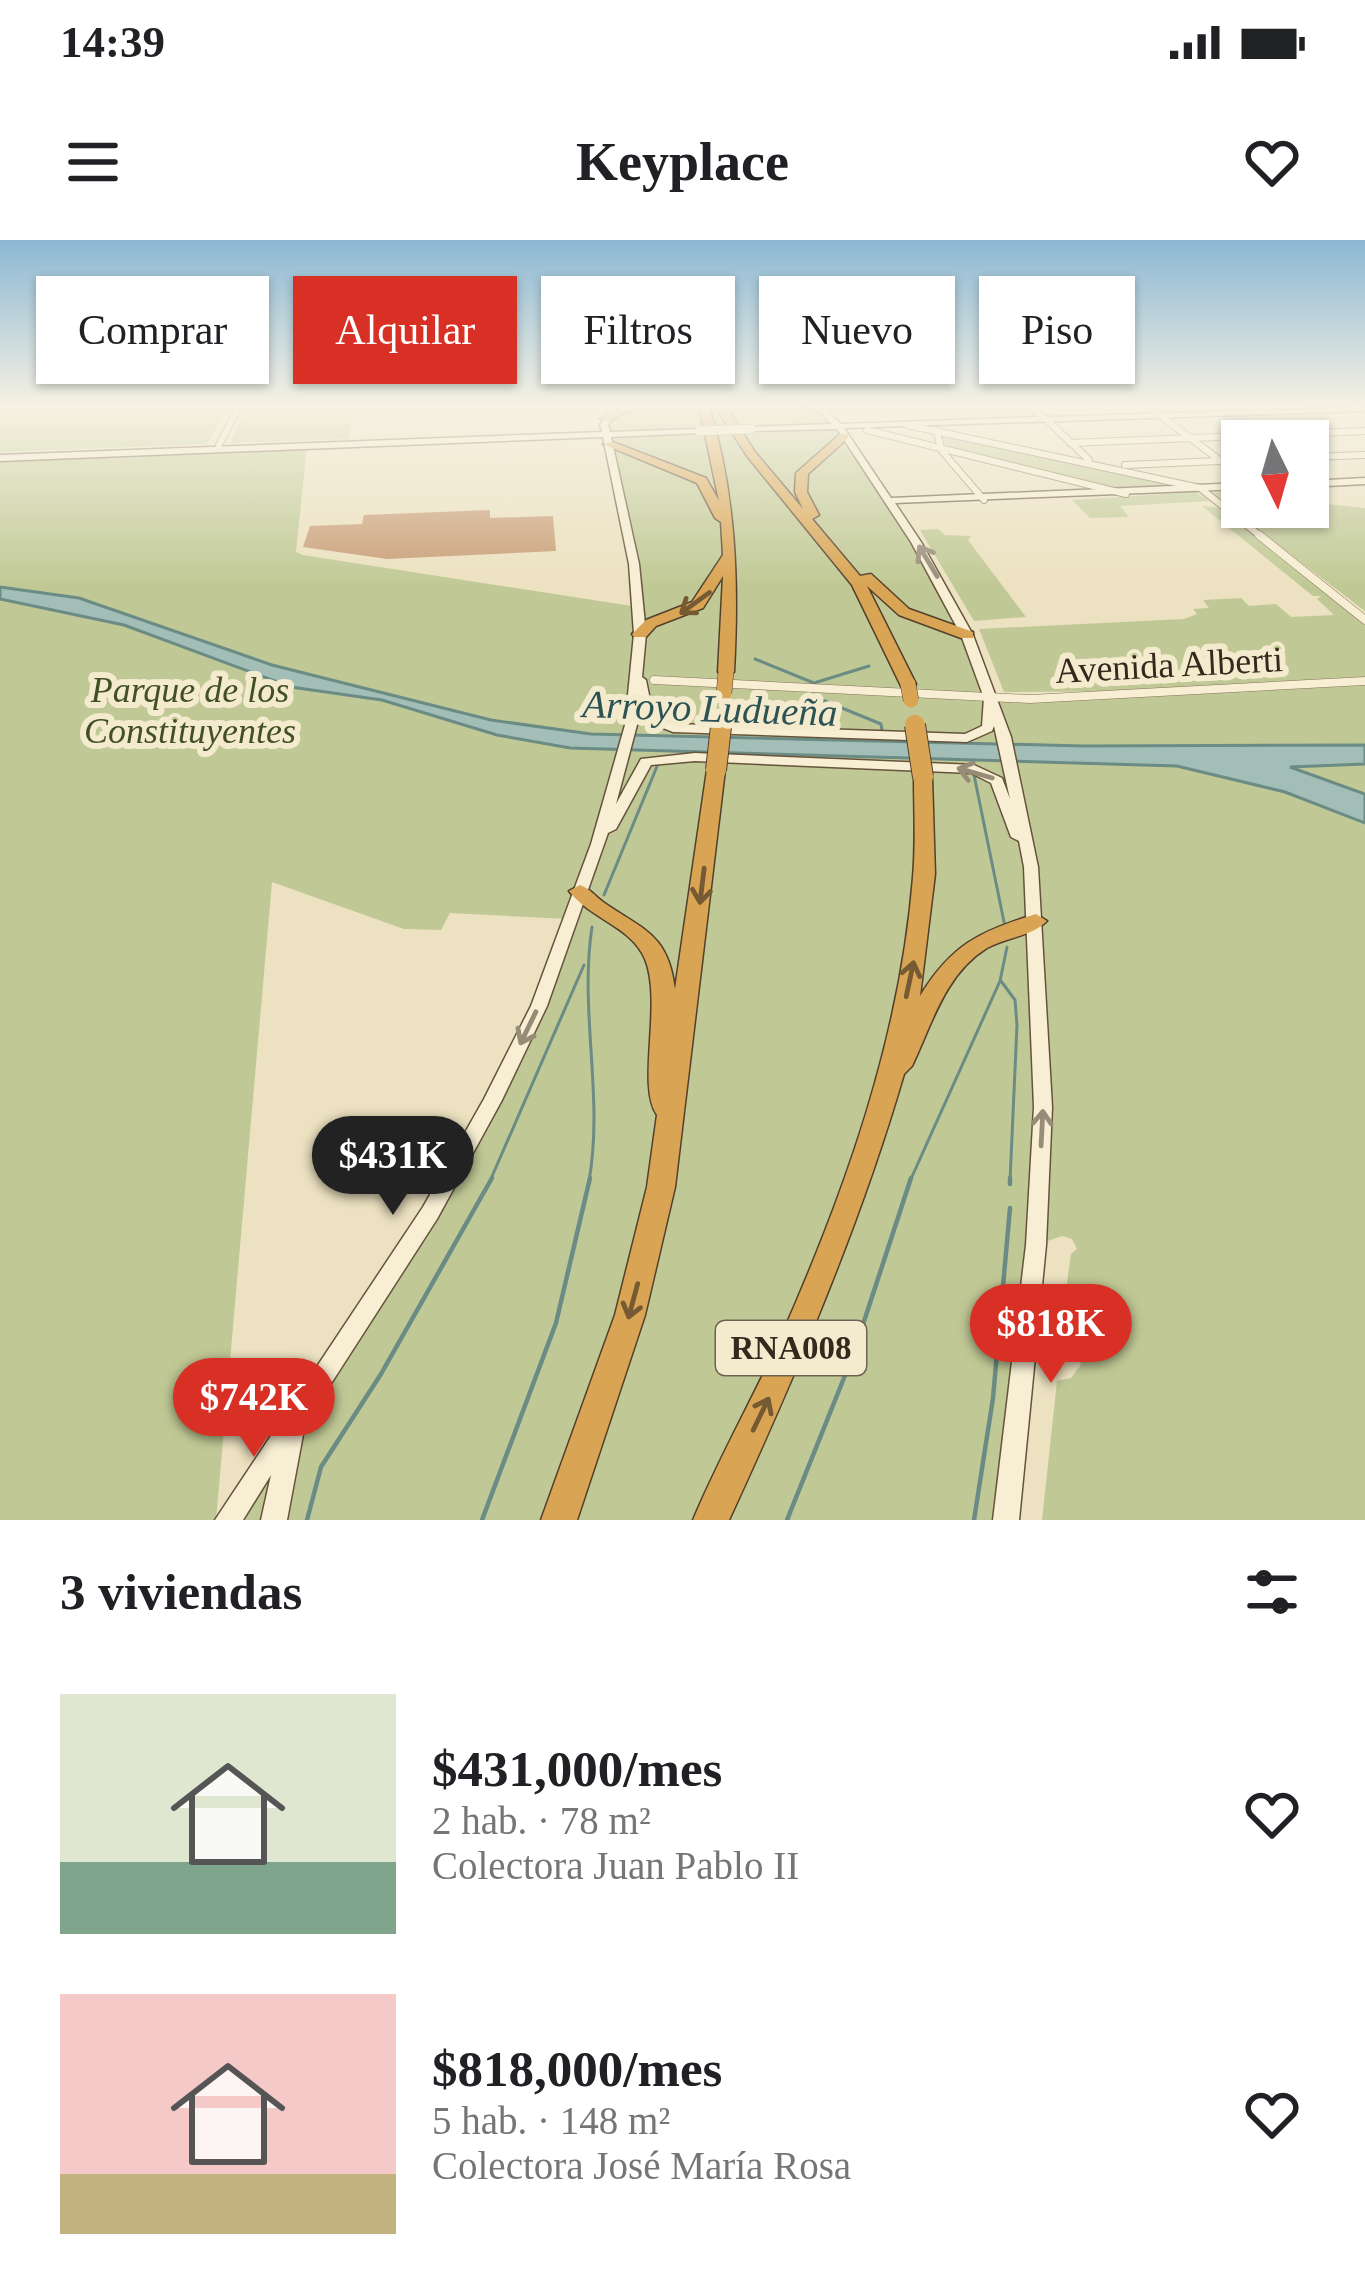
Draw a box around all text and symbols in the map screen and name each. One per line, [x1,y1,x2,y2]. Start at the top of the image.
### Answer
text: 14:39 [60,17,165,67]
icon: menu [60,129,126,195]
icon: heart [1239,129,1305,195]
text: Keyplace [576,132,789,192]
chip: Comprar [36,276,269,384]
chip: Alquilar [293,276,517,384]
chip: Filtros [541,276,735,384]
chip: Nuevo [759,276,955,384]
chip: Piso [979,276,1135,384]
north arrow [1221,420,1329,528]
map controls [1221,420,1329,528]
one-way arrow [916,545,940,579]
one-way arrow [679,590,711,615]
street label: Avenida Alberti [1054,639,1284,691]
park label: Parque de los Constituyentes [84,670,296,751]
water label: Arroyo Ludueña [579,682,838,735]
one-way arrow [956,761,994,783]
one-way arrow [691,866,713,905]
one-way arrow [900,960,922,999]
one-way arrow [516,1010,538,1046]
one-way arrow [1031,1109,1054,1148]
pin: $431K [309,1116,477,1218]
text: $431K [339,1133,447,1176]
one-way arrow [621,1281,643,1319]
pin: $818K [967,1284,1135,1386]
text: $818K [997,1301,1105,1344]
road number: RNA008 [716,1321,866,1375]
pin: $742K [170,1358,338,1460]
text: $742K [200,1375,308,1418]
one-way arrow [751,1397,773,1433]
icon: filters [1239,1559,1305,1625]
text: 3 viviendas [60,1564,302,1620]
text: $431,000/mes [432,1741,722,1797]
icon: home [156,1742,300,1886]
icon: heart [1239,1781,1305,1847]
text: 2 hab. · 78 m² [432,1799,651,1842]
text: Colectora Juan Pablo II [432,1844,799,1887]
text: $818,000/mes [432,2041,722,2097]
icon: home [156,2042,300,2186]
icon: heart [1239,2081,1305,2147]
text: 5 hab. · 148 m² [432,2099,670,2142]
text: Colectora José María Rosa [432,2144,851,2187]

